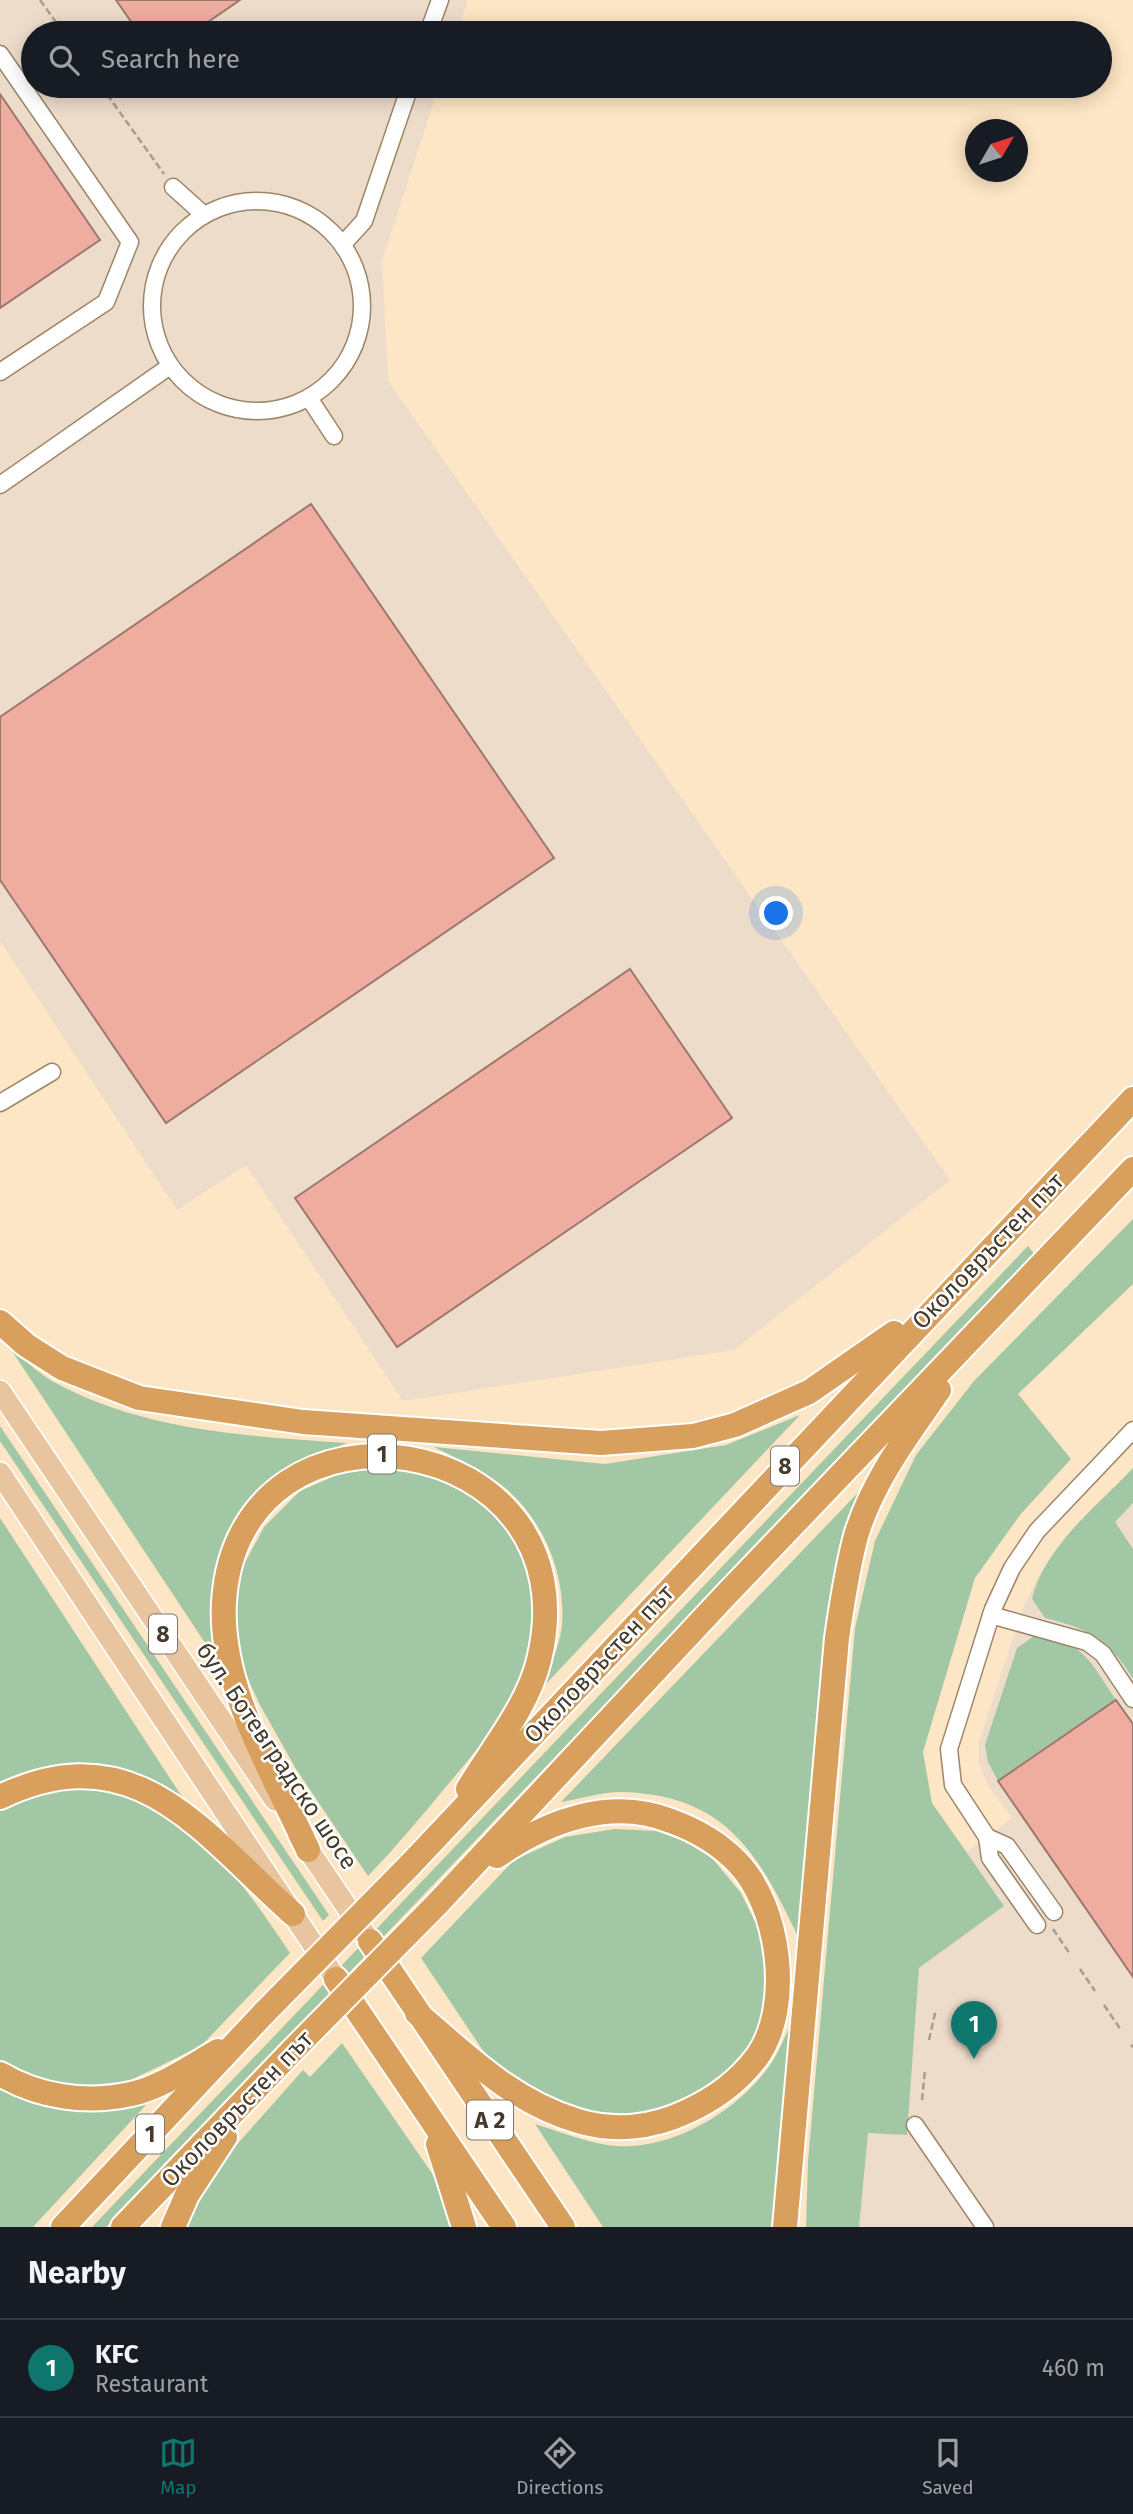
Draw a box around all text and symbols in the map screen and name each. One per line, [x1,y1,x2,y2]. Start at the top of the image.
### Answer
search box [21,21,1112,98]
icon: search [45,41,83,79]
text: Search here [101,44,240,75]
north arrow [965,119,1028,182]
your location [759,896,793,930]
street label: Околовръстен път [906,1167,1070,1335]
road number: 1 [368,1434,396,1474]
road number: 8 [771,1446,799,1485]
street label: Околовръстен път [519,1579,680,1749]
road number: 8 [149,1614,177,1653]
street label: бул. Ботевградско шосе [191,1637,363,1875]
pin: 1 [951,2001,997,2059]
street label: Околовръстен път [155,2025,319,2193]
road number: A 2 [467,2100,513,2140]
road number: 1 [136,2114,164,2154]
text: Nearby [28,2255,126,2291]
text: KFC [95,2339,139,2370]
text: 1 [46,2354,56,2382]
text: 460 m [1042,2354,1105,2382]
text: Restaurant [95,2370,208,2398]
tab: Map [159,2434,197,2499]
tab: Directions [516,2434,603,2499]
tab: Saved [922,2434,974,2499]

